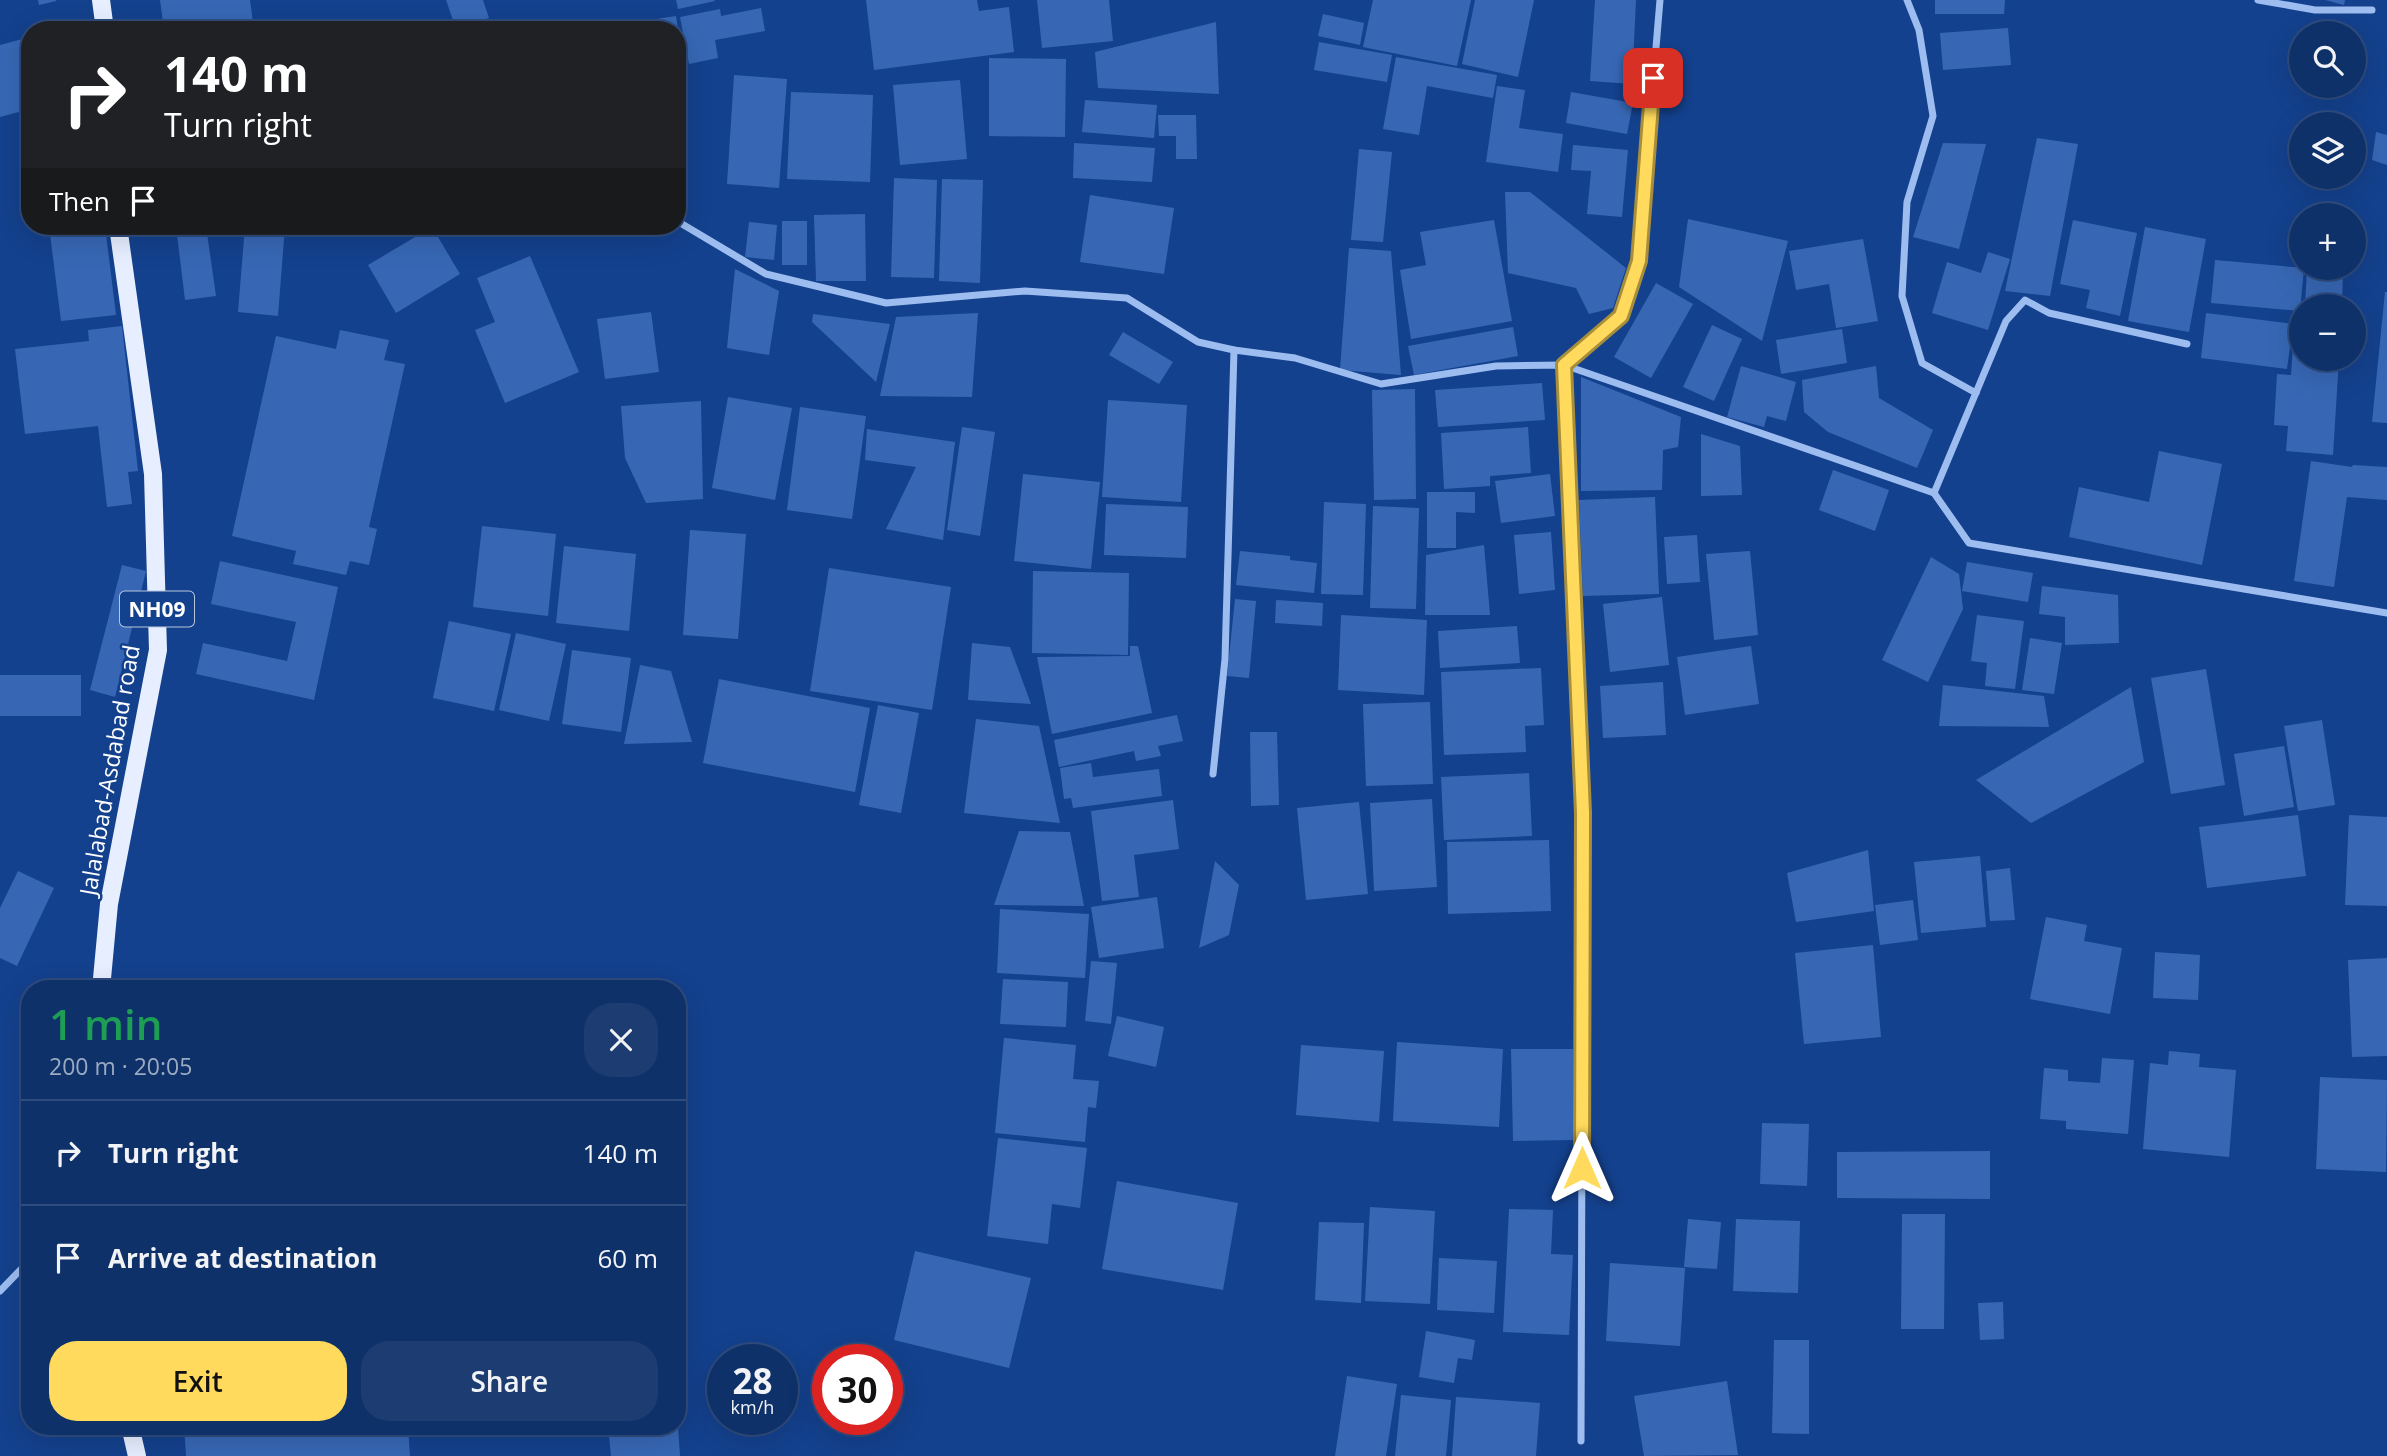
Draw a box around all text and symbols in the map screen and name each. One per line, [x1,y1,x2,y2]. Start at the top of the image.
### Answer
map controls [2289,21,2366,371]
button: search [2289,21,2366,98]
text: 140 m [164,40,309,106]
pin [1623,48,1683,108]
icon: right [49,49,140,140]
icon: arrive [1634,59,1672,97]
text: Turn right [164,103,312,146]
button: layers [2289,112,2366,189]
icon: arrive [124,182,162,220]
text: Then [49,183,110,219]
button: + [2289,203,2366,280]
button: − [2289,294,2366,371]
road number: NH09 [120,592,194,626]
street label: Jalalabad-Asdabad road [71,642,147,900]
text: 1 min [49,995,162,1052]
button: close [584,1003,658,1077]
text: 200 m · 20:05 [49,1050,192,1082]
position arrow [1545,1131,1619,1205]
icon: right [49,1134,87,1172]
text: Turn right [108,1135,239,1171]
text: 140 m [583,1135,658,1171]
icon: arrive [49,1239,87,1277]
text: Arrive at destination [108,1240,377,1276]
text: 60 m [597,1240,658,1276]
button: Exit [49,1341,347,1421]
button: Share [361,1341,658,1421]
speed limit sign: 30 [812,1344,903,1435]
text: 28 [732,1357,773,1404]
text: km/h [731,1395,774,1419]

